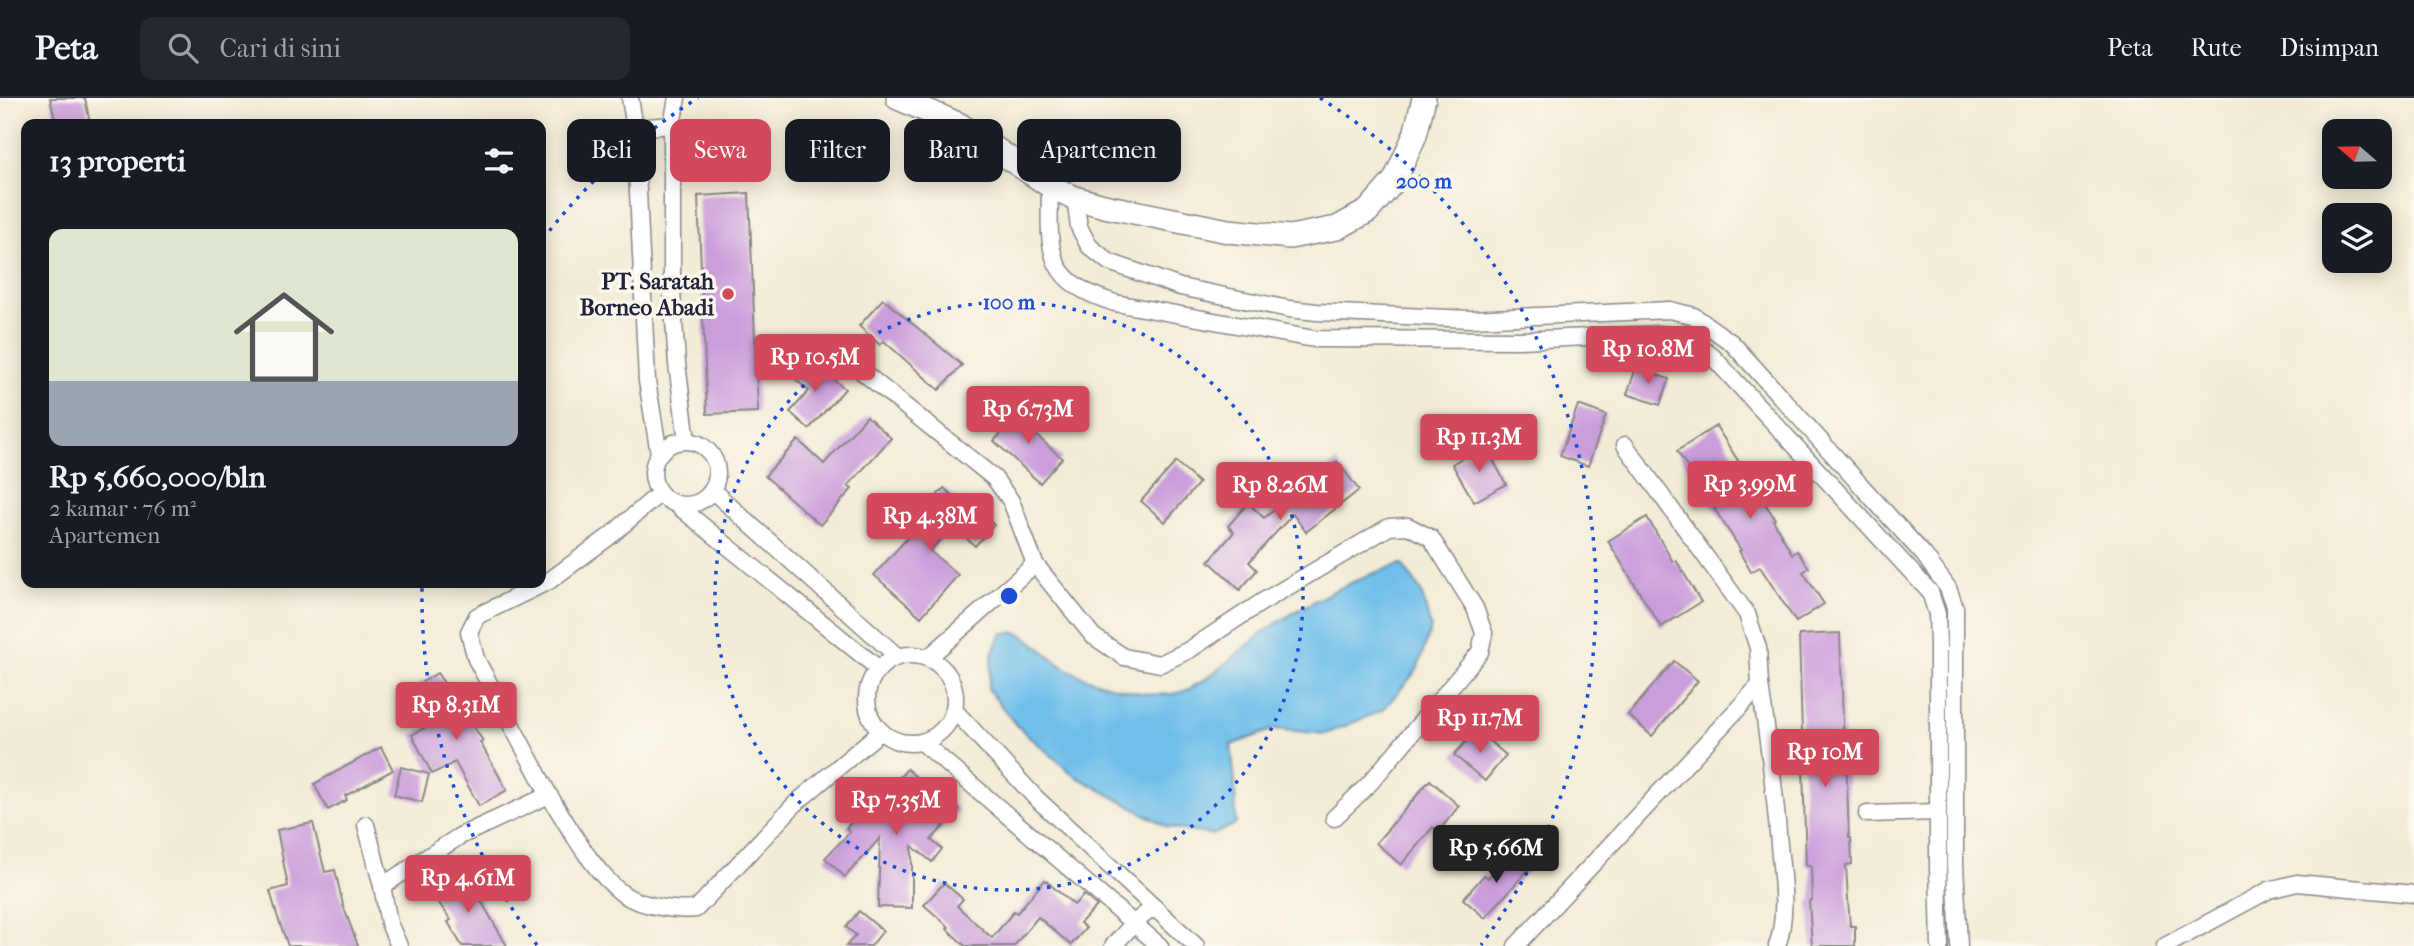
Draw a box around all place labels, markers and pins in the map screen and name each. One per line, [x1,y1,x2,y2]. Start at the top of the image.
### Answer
place label: PT. Saratah Borneo Abadi [580,268,715,321]
marker: PT. Saratah Borneo Abadi [720,286,736,302]
pin: Rp 10.8M [1576,327,1720,386]
pin: Rp 10.5M [743,334,887,394]
pin: Rp 6.73M [956,386,1100,446]
pin: Rp 11.3M [1407,414,1551,474]
pin: Rp 8.26M [1208,462,1352,522]
pin: Rp 3.99M [1678,462,1822,521]
pin: Rp 4.38M [858,494,1002,553]
centre of rings [997,584,1021,608]
pin: Rp 8.31M [384,682,528,742]
pin: Rp 11.7M [1408,696,1552,755]
pin: Rp 10M [1768,730,1882,789]
pin: Rp 7.35M [824,778,968,837]
pin: Rp 5.66M [1424,826,1568,885]
pin: Rp 4.61M [396,856,540,915]

